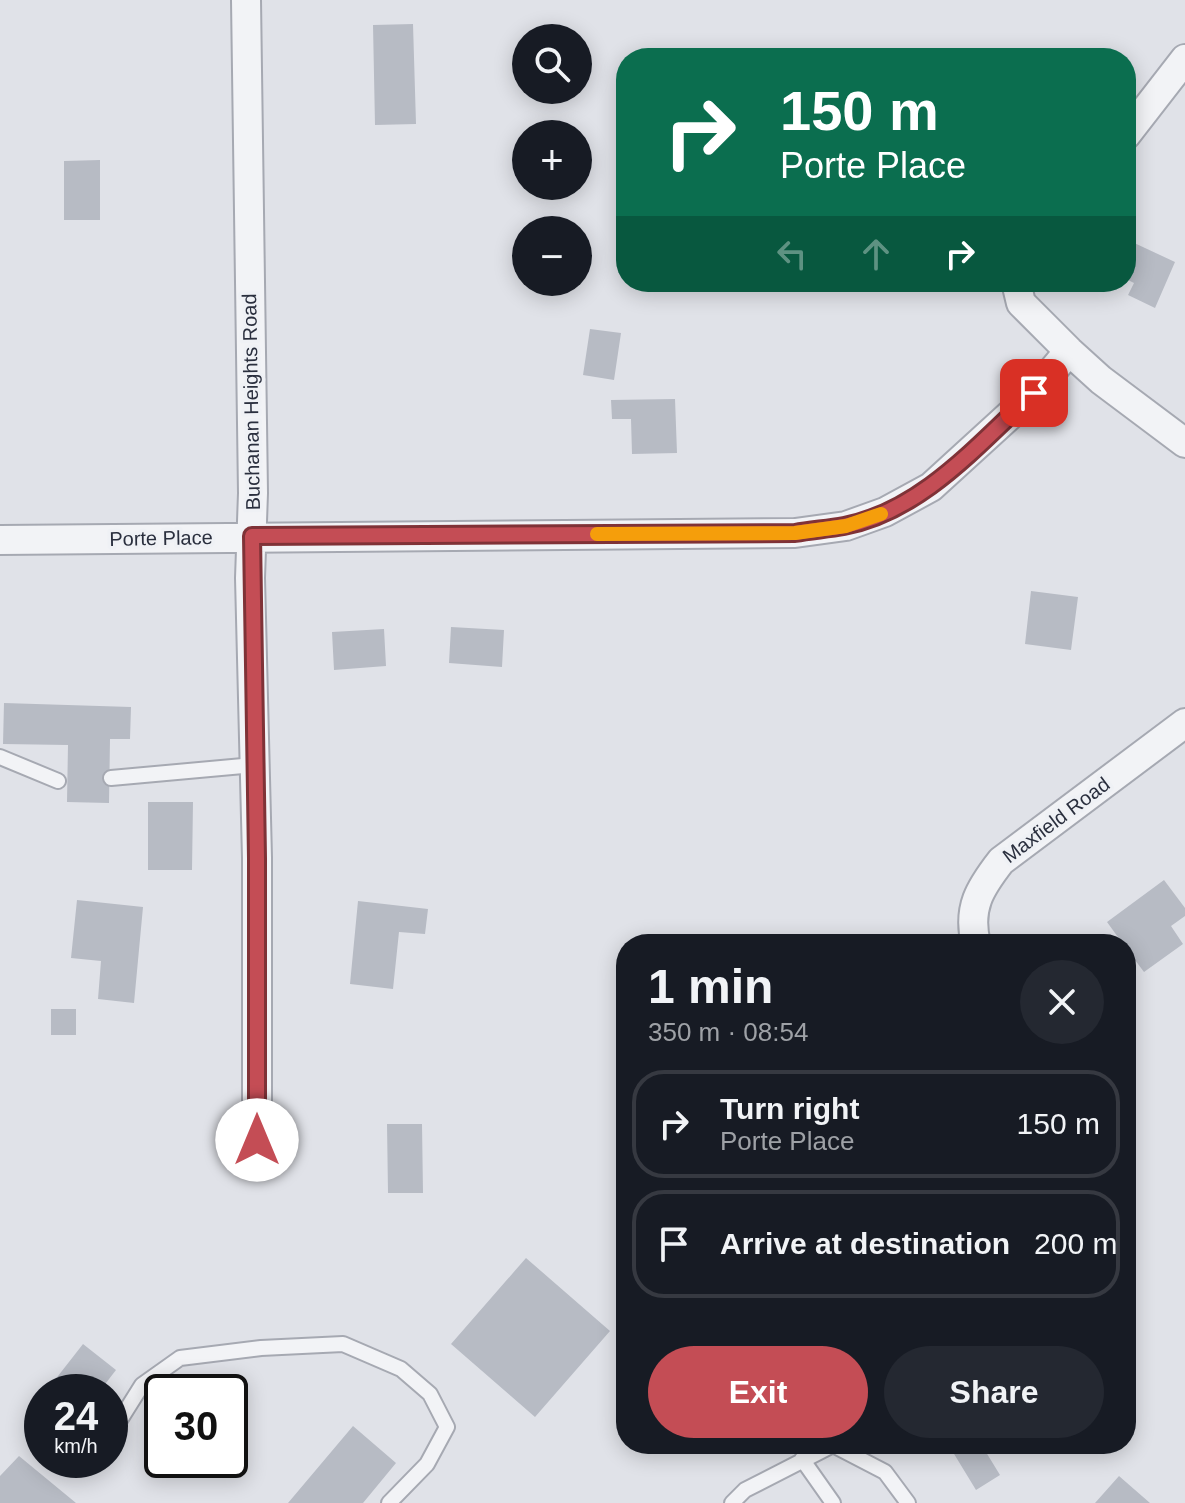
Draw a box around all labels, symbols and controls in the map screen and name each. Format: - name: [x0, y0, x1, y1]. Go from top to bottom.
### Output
- map controls: [512, 24, 592, 296]
- button: search: [512, 24, 592, 104]
- text: 150 m: [780, 79, 939, 142]
- icon: right: [648, 80, 752, 184]
- button: +: [512, 120, 592, 200]
- text: Porte Place: [780, 145, 966, 186]
- button: −: [512, 216, 592, 296]
- icon: left: [770, 232, 814, 276]
- icon: ahead: [854, 232, 898, 276]
- icon: right: [938, 232, 982, 276]
- street label: Buchanan Heights Road: [238, 293, 264, 511]
- pin: [1000, 359, 1068, 427]
- icon: arrive: [1012, 371, 1056, 415]
- street label: Porte Place: [109, 526, 213, 550]
- street label: Maxfield Road: [998, 773, 1114, 867]
- text: 1 min: [648, 960, 773, 1013]
- button: close: [1020, 960, 1104, 1044]
- text: 350 m · 08:54: [648, 1017, 808, 1047]
- text: Turn right: [720, 1092, 859, 1125]
- position arrow: [215, 1098, 299, 1182]
- icon: right: [652, 1102, 696, 1146]
- text: 150 m: [1017, 1107, 1100, 1140]
- text: Porte Place: [720, 1126, 854, 1156]
- icon: arrive: [652, 1222, 696, 1266]
- text: Arrive at destination: [720, 1227, 1010, 1260]
- text: 200 m: [1034, 1227, 1117, 1260]
- button: Exit: [648, 1346, 868, 1438]
- button: Share: [884, 1346, 1104, 1438]
- speed limit sign: 30: [144, 1374, 248, 1478]
- text: 24: [54, 1394, 98, 1438]
- text: km/h: [54, 1435, 98, 1457]

